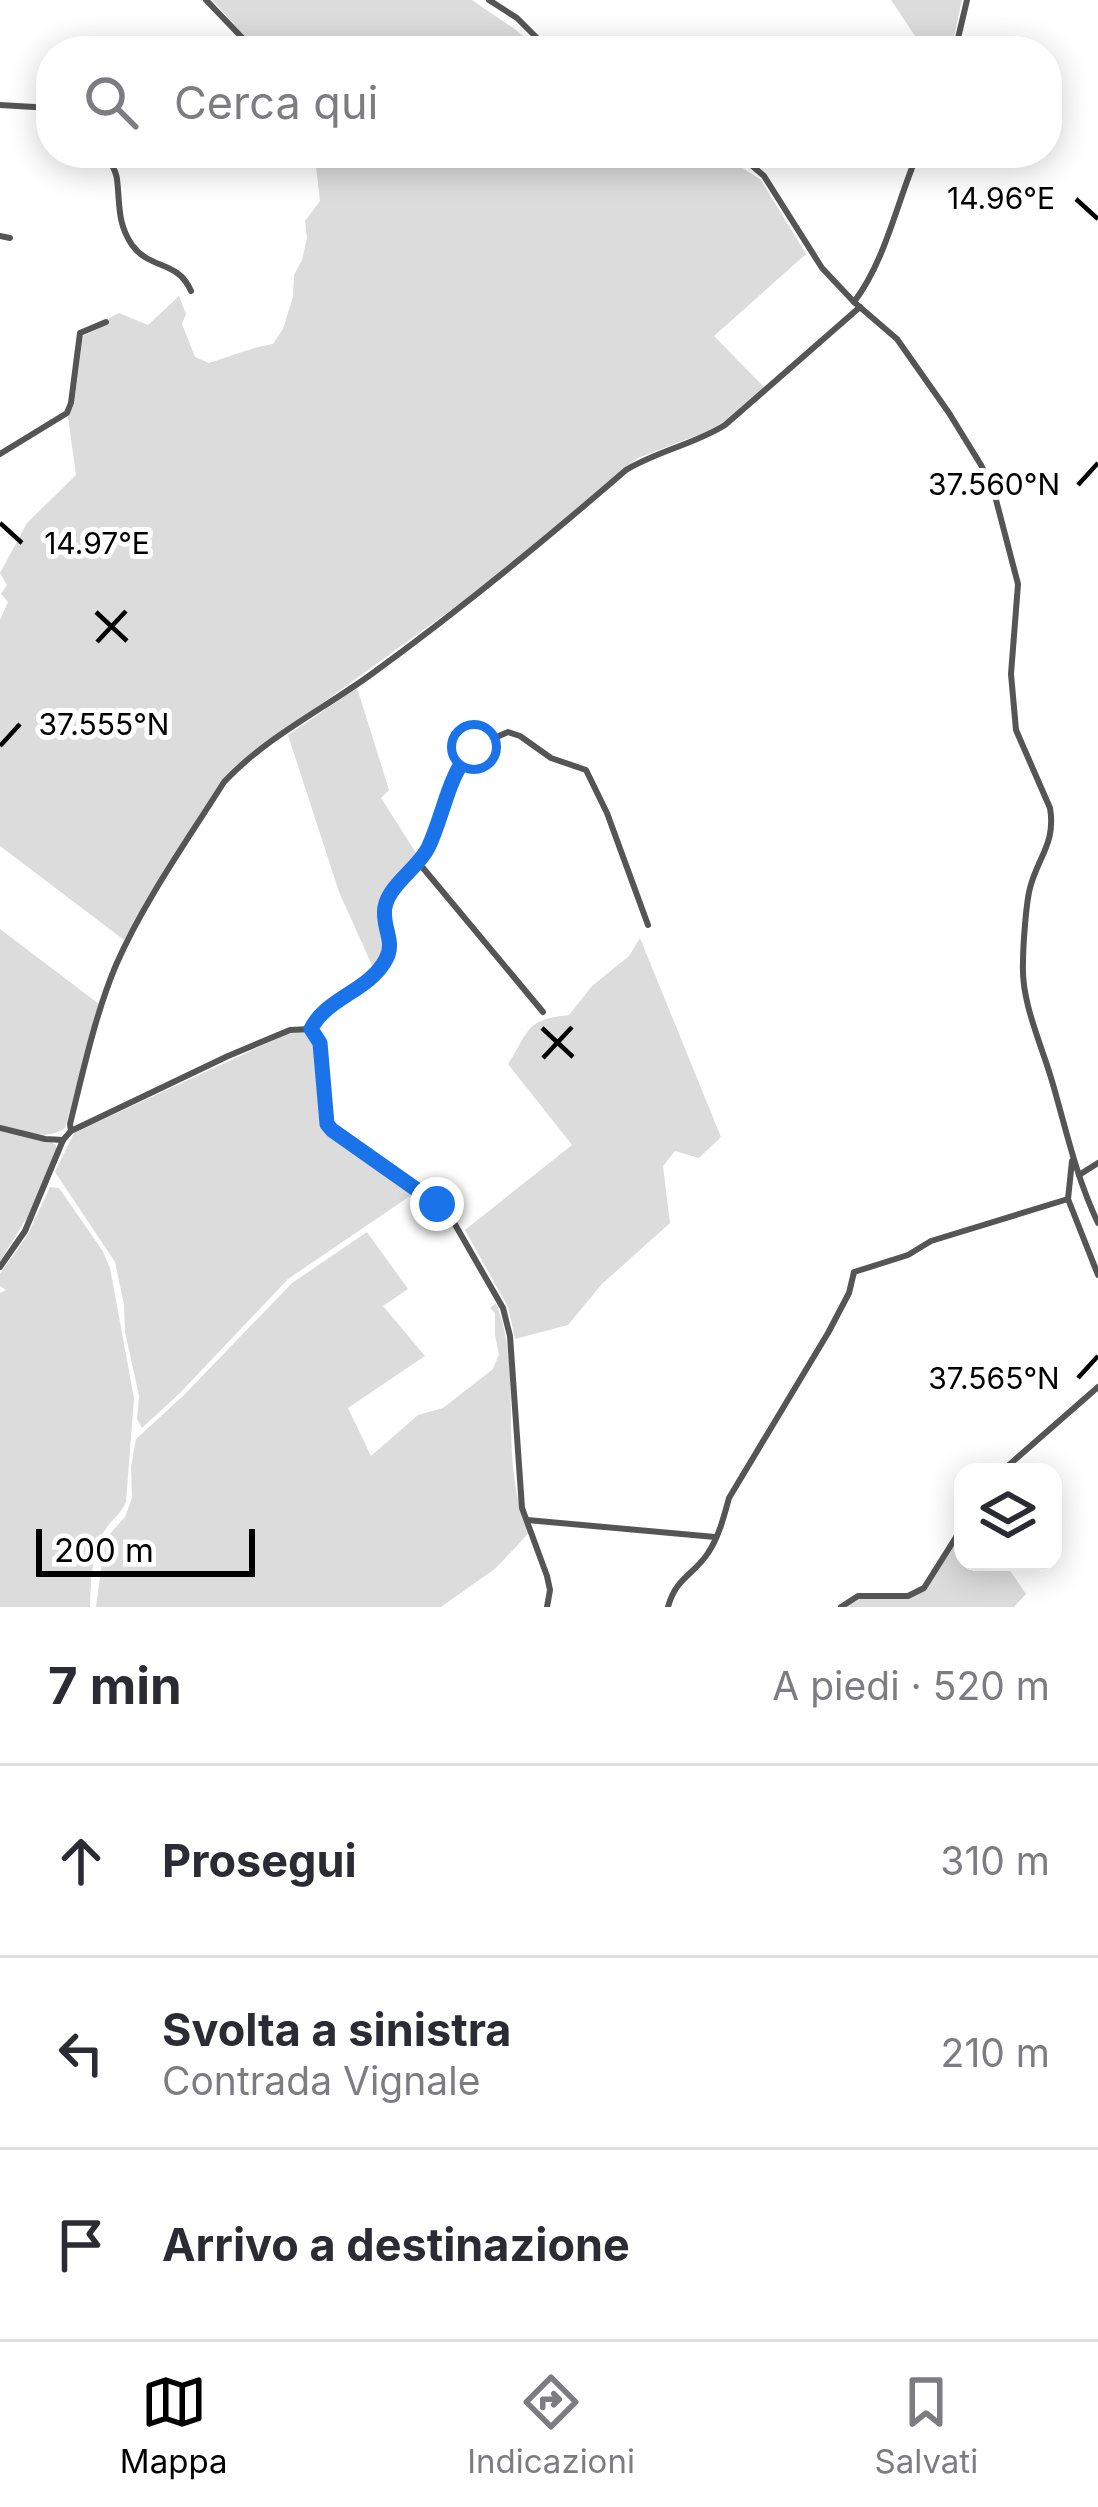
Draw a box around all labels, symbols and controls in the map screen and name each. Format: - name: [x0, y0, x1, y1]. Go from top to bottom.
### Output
- search box: [36, 36, 1062, 168]
- icon: search: [78, 69, 144, 135]
- text: Cerca qui: [174, 75, 378, 130]
- text: 14.96°E: [947, 180, 1055, 216]
- text: 37.560°N: [928, 466, 1060, 502]
- text: 14.97°E: [44, 525, 150, 561]
- text: 37.555°N: [39, 706, 169, 742]
- route start: [447, 720, 501, 774]
- route end: [410, 1177, 464, 1231]
- text: 37.565°N: [928, 1360, 1060, 1396]
- map controls: [954, 1463, 1062, 1571]
- button: layers: [954, 1463, 1062, 1571]
- scale bar: [36, 1523, 255, 1576]
- text: 200 m: [54, 1530, 154, 1570]
- text: 7 min: [48, 1655, 182, 1716]
- text: A piedi · 520 m: [772, 1662, 1050, 1709]
- icon: ahead: [48, 1828, 114, 1894]
- text: Prosegui: [162, 1833, 357, 1888]
- text: 310 m: [940, 1837, 1050, 1884]
- text: Svolta a sinistra: [162, 2002, 511, 2057]
- icon: left: [48, 2020, 114, 2086]
- text: 210 m: [941, 2029, 1050, 2076]
- text: Contrada Vignale: [162, 2057, 480, 2104]
- icon: arrive: [48, 2212, 114, 2278]
- text: Arrivo a destinazione: [162, 2217, 630, 2272]
- tab: Mappa: [120, 2369, 227, 2481]
- tab: Indicazioni: [467, 2369, 635, 2481]
- tab: Salvati: [875, 2369, 978, 2481]

